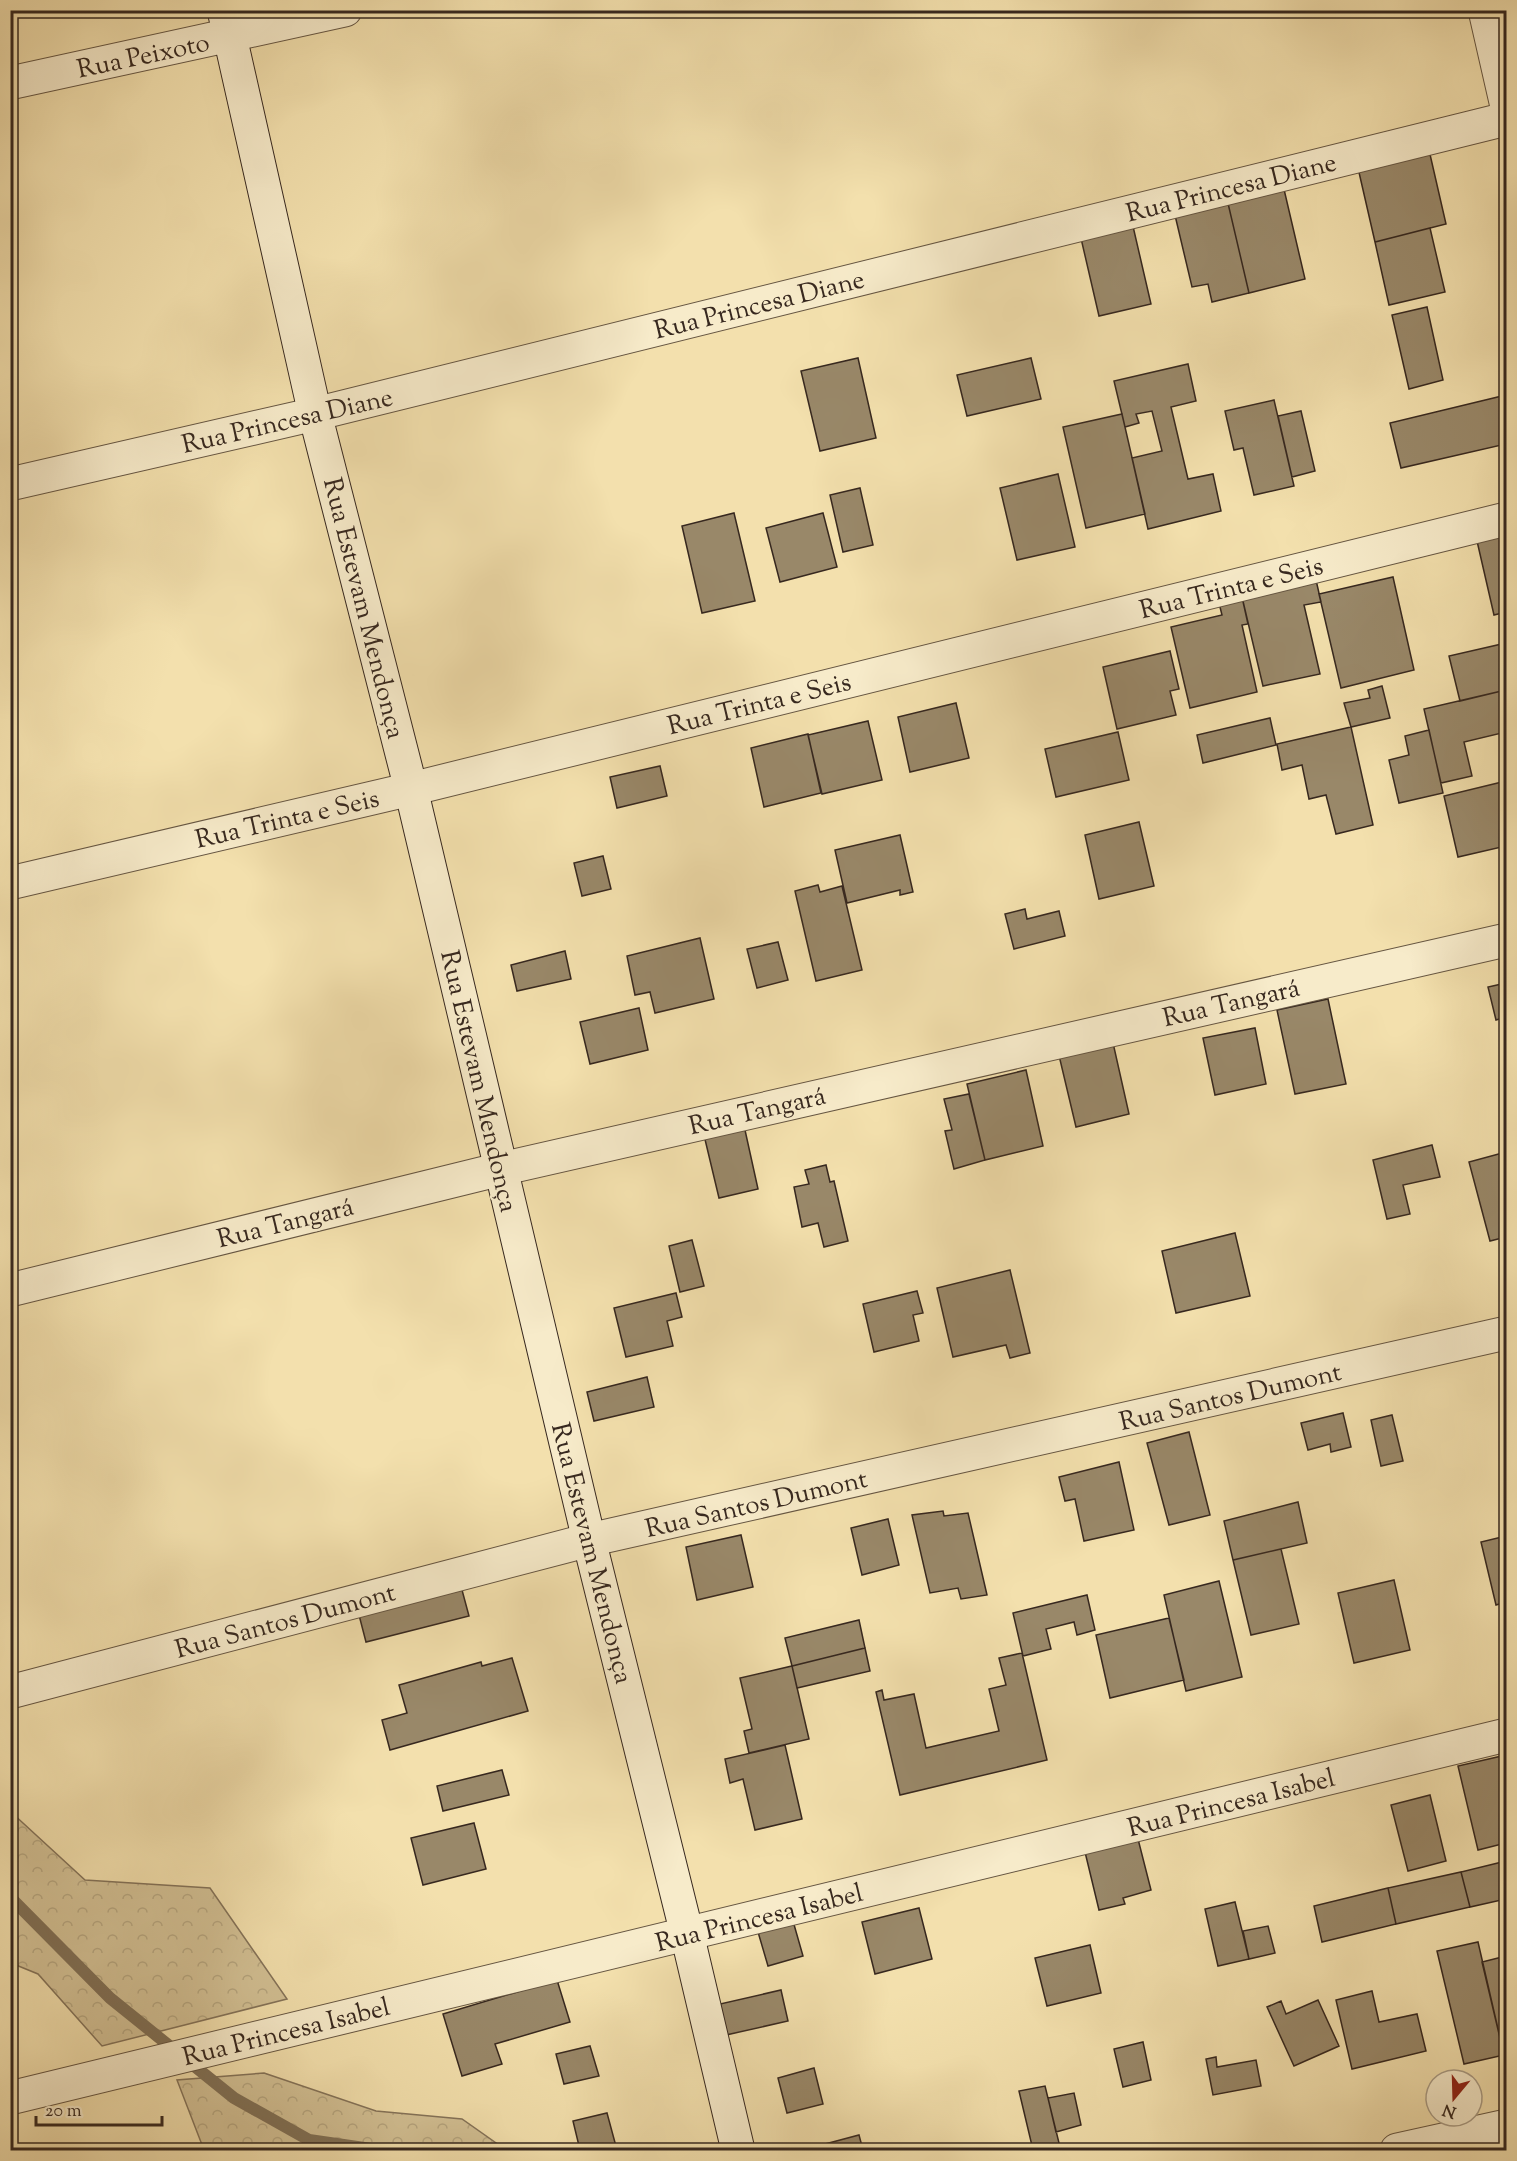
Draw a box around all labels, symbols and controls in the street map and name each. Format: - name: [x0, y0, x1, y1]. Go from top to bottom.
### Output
- street label: Rua Peixoto: [74, 25, 213, 90]
- street label: Rua Princesa Diane: [1122, 145, 1341, 233]
- street label: Rua Princesa Diane: [650, 262, 869, 350]
- street label: Rua Princesa Diane: [178, 380, 397, 465]
- street label: Rua Estevam Mendonça: [312, 474, 413, 743]
- street label: Rua Trinta e Seis: [1136, 549, 1327, 630]
- street label: Rua Trinta e Seis: [664, 665, 855, 746]
- street label: Rua Trinta e Seis: [192, 781, 383, 860]
- street label: Rua Estevam Mendonça: [429, 947, 526, 1216]
- street label: Rua Tangará: [1159, 971, 1304, 1038]
- street label: Rua Tangará: [685, 1079, 830, 1146]
- street label: Rua Tangará: [213, 1190, 358, 1259]
- street label: Rua Santos Dumont: [1116, 1355, 1345, 1442]
- street label: Rua Estevam Mendonça: [540, 1419, 641, 1688]
- street label: Rua Santos Dumont: [642, 1462, 871, 1549]
- street label: Rua Santos Dumont: [171, 1575, 400, 1670]
- street label: Rua Princesa Isabel: [1124, 1761, 1339, 1848]
- street label: Rua Princesa Isabel: [652, 1876, 867, 1963]
- street label: Rua Princesa Isabel: [179, 1990, 394, 2077]
- north arrow: [1424, 2068, 1484, 2128]
- scale bar: [36, 2089, 162, 2127]
- text: N: [1440, 2097, 1460, 2123]
- text: 20 m: [45, 2099, 82, 2125]

